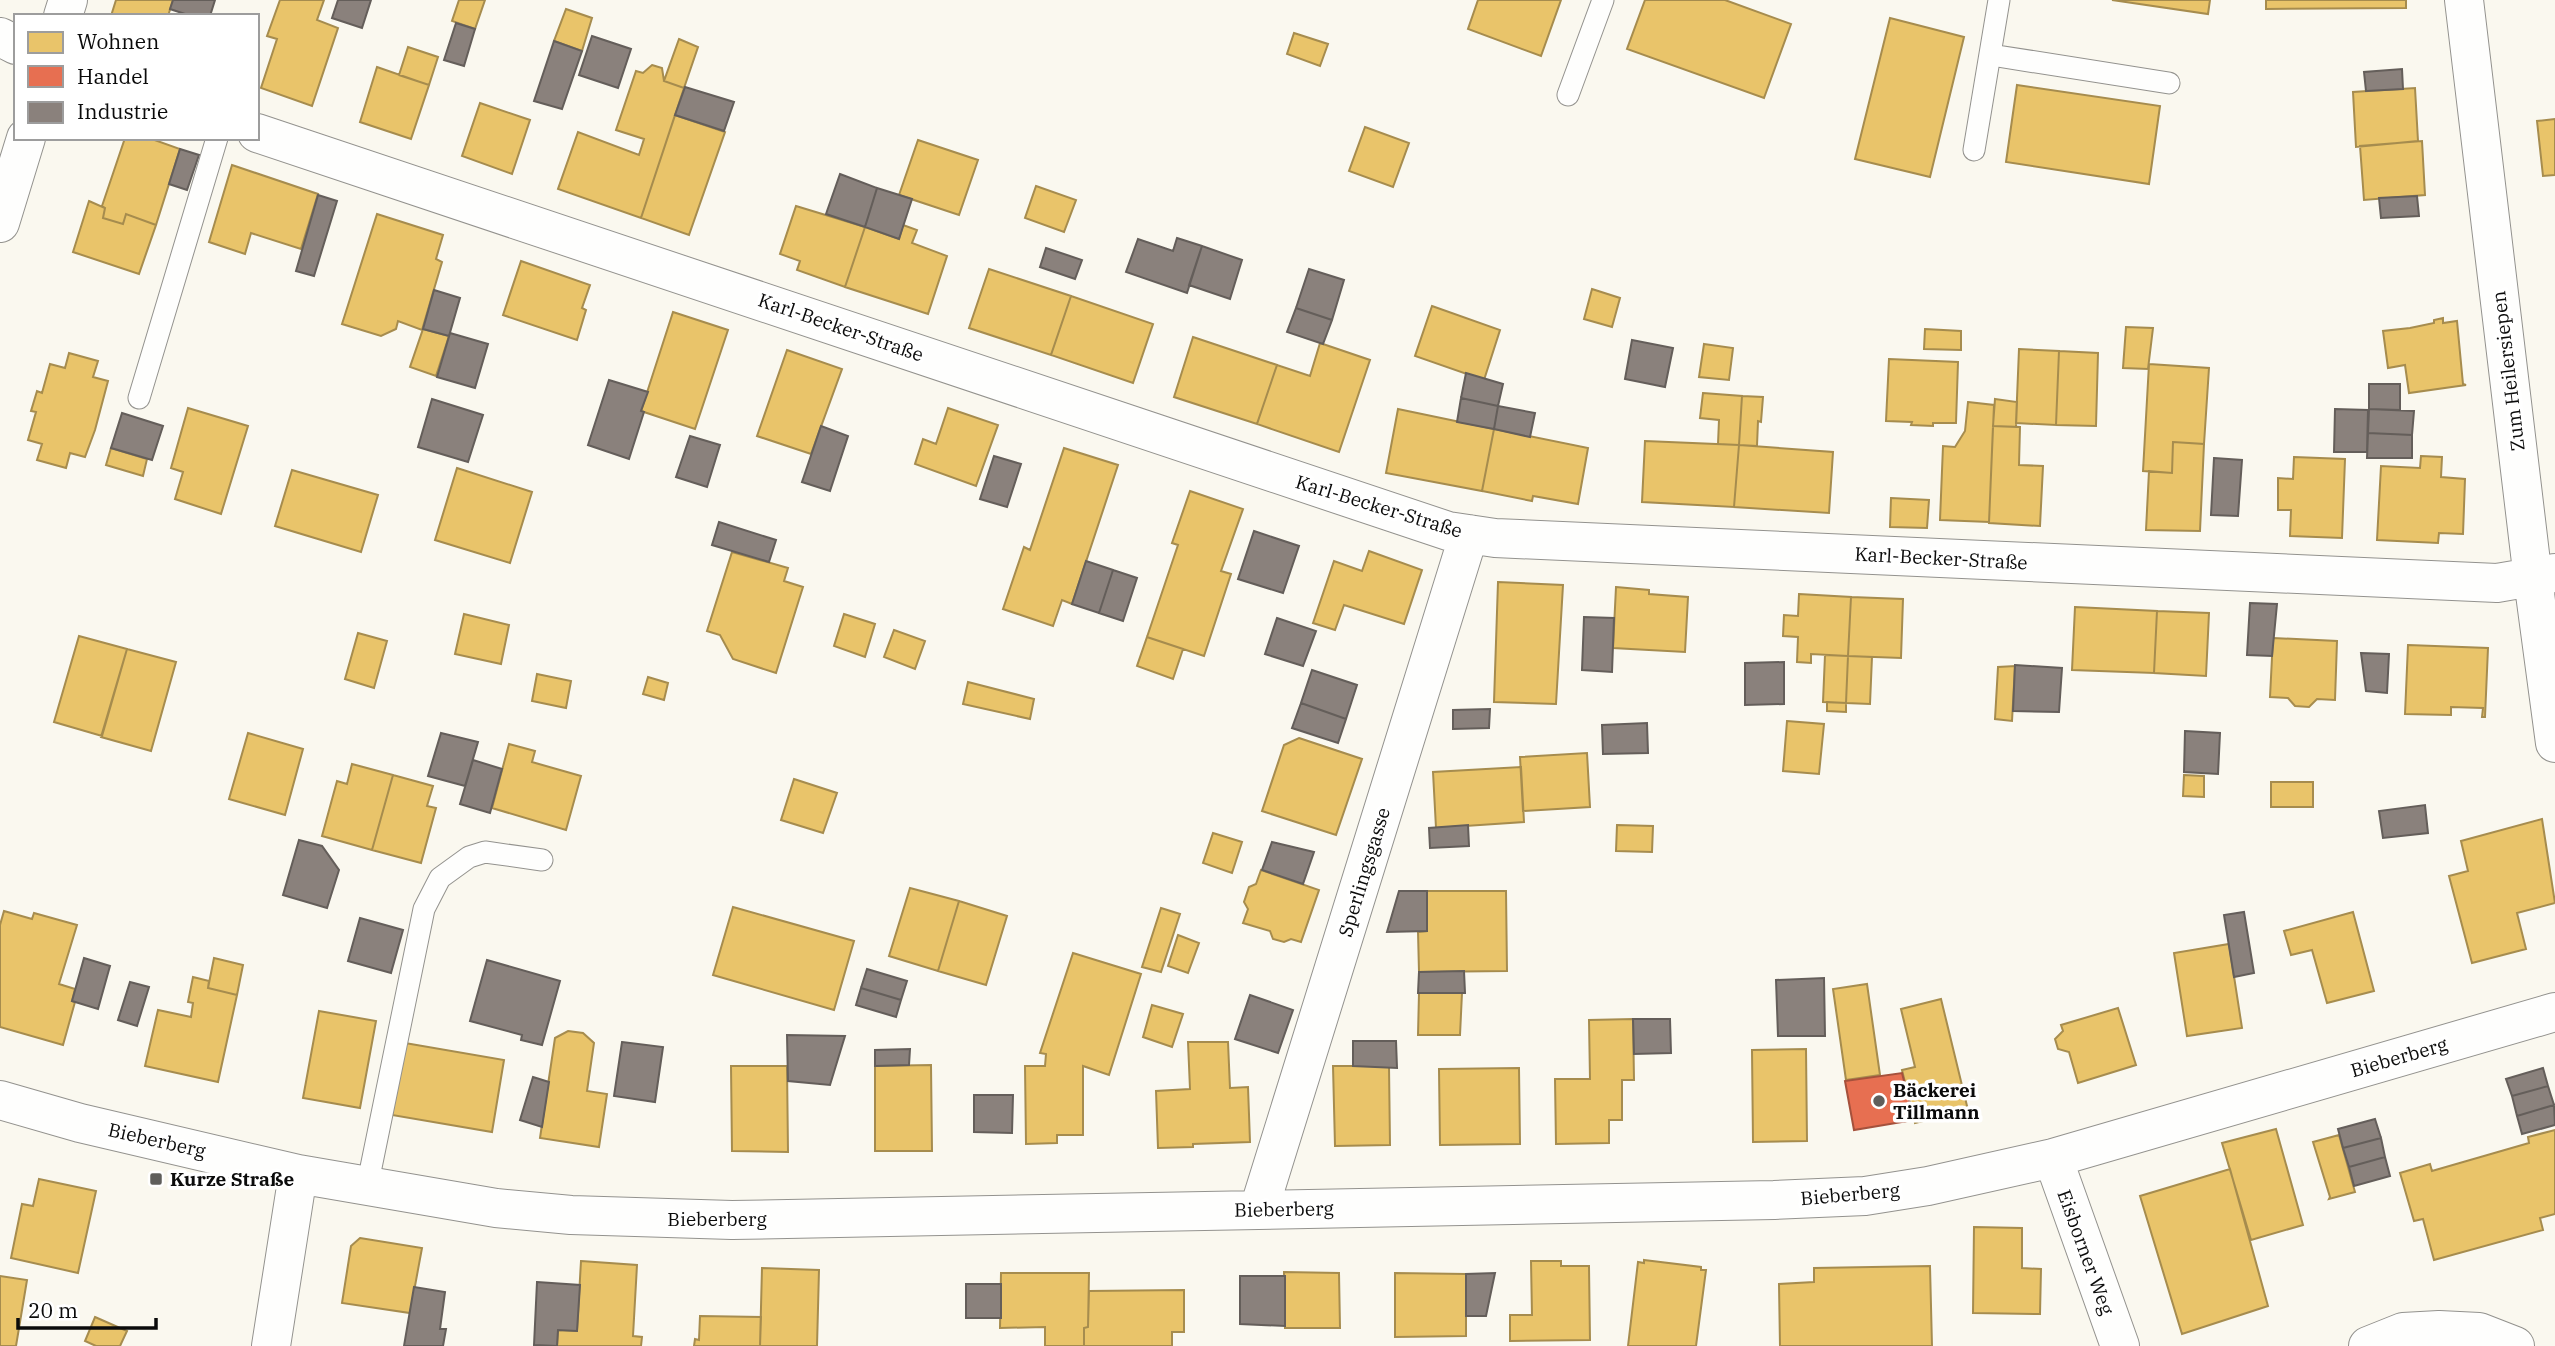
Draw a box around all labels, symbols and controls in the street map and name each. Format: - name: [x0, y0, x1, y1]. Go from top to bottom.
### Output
- legend: [14, 14, 259, 140]
- text: Wohnen: [77, 27, 159, 55]
- text: Handel: [77, 62, 149, 90]
- text: Industrie: [77, 97, 168, 125]
- street label: Karl-Becker-Straße: [755, 287, 927, 367]
- street label: Zum Heilersiepen: [2486, 289, 2530, 453]
- street label: Karl-Becker-Straße: [1293, 469, 1465, 543]
- street label: Karl-Becker-Straße: [1854, 541, 2028, 575]
- street label: Sperlingsgasse: [1333, 804, 1395, 940]
- street label: Bieberberg: [2348, 1032, 2451, 1082]
- place label: Bäckerei Tillmann: [1893, 1078, 1980, 1124]
- marker: Bäckerei Tillmann: [1871, 1093, 1887, 1109]
- street label: Bieberberg: [106, 1117, 209, 1163]
- place label: Kurze Straße: [170, 1167, 294, 1191]
- marker: Kurze Straße: [148, 1171, 164, 1187]
- street label: Bieberberg: [1799, 1178, 1901, 1210]
- street label: Eisborner Weg: [2052, 1186, 2120, 1318]
- street label: Bieberberg: [1234, 1196, 1335, 1222]
- street label: Bieberberg: [667, 1207, 767, 1231]
- scale bar: [18, 1286, 156, 1330]
- text: 20 m: [28, 1296, 78, 1324]

